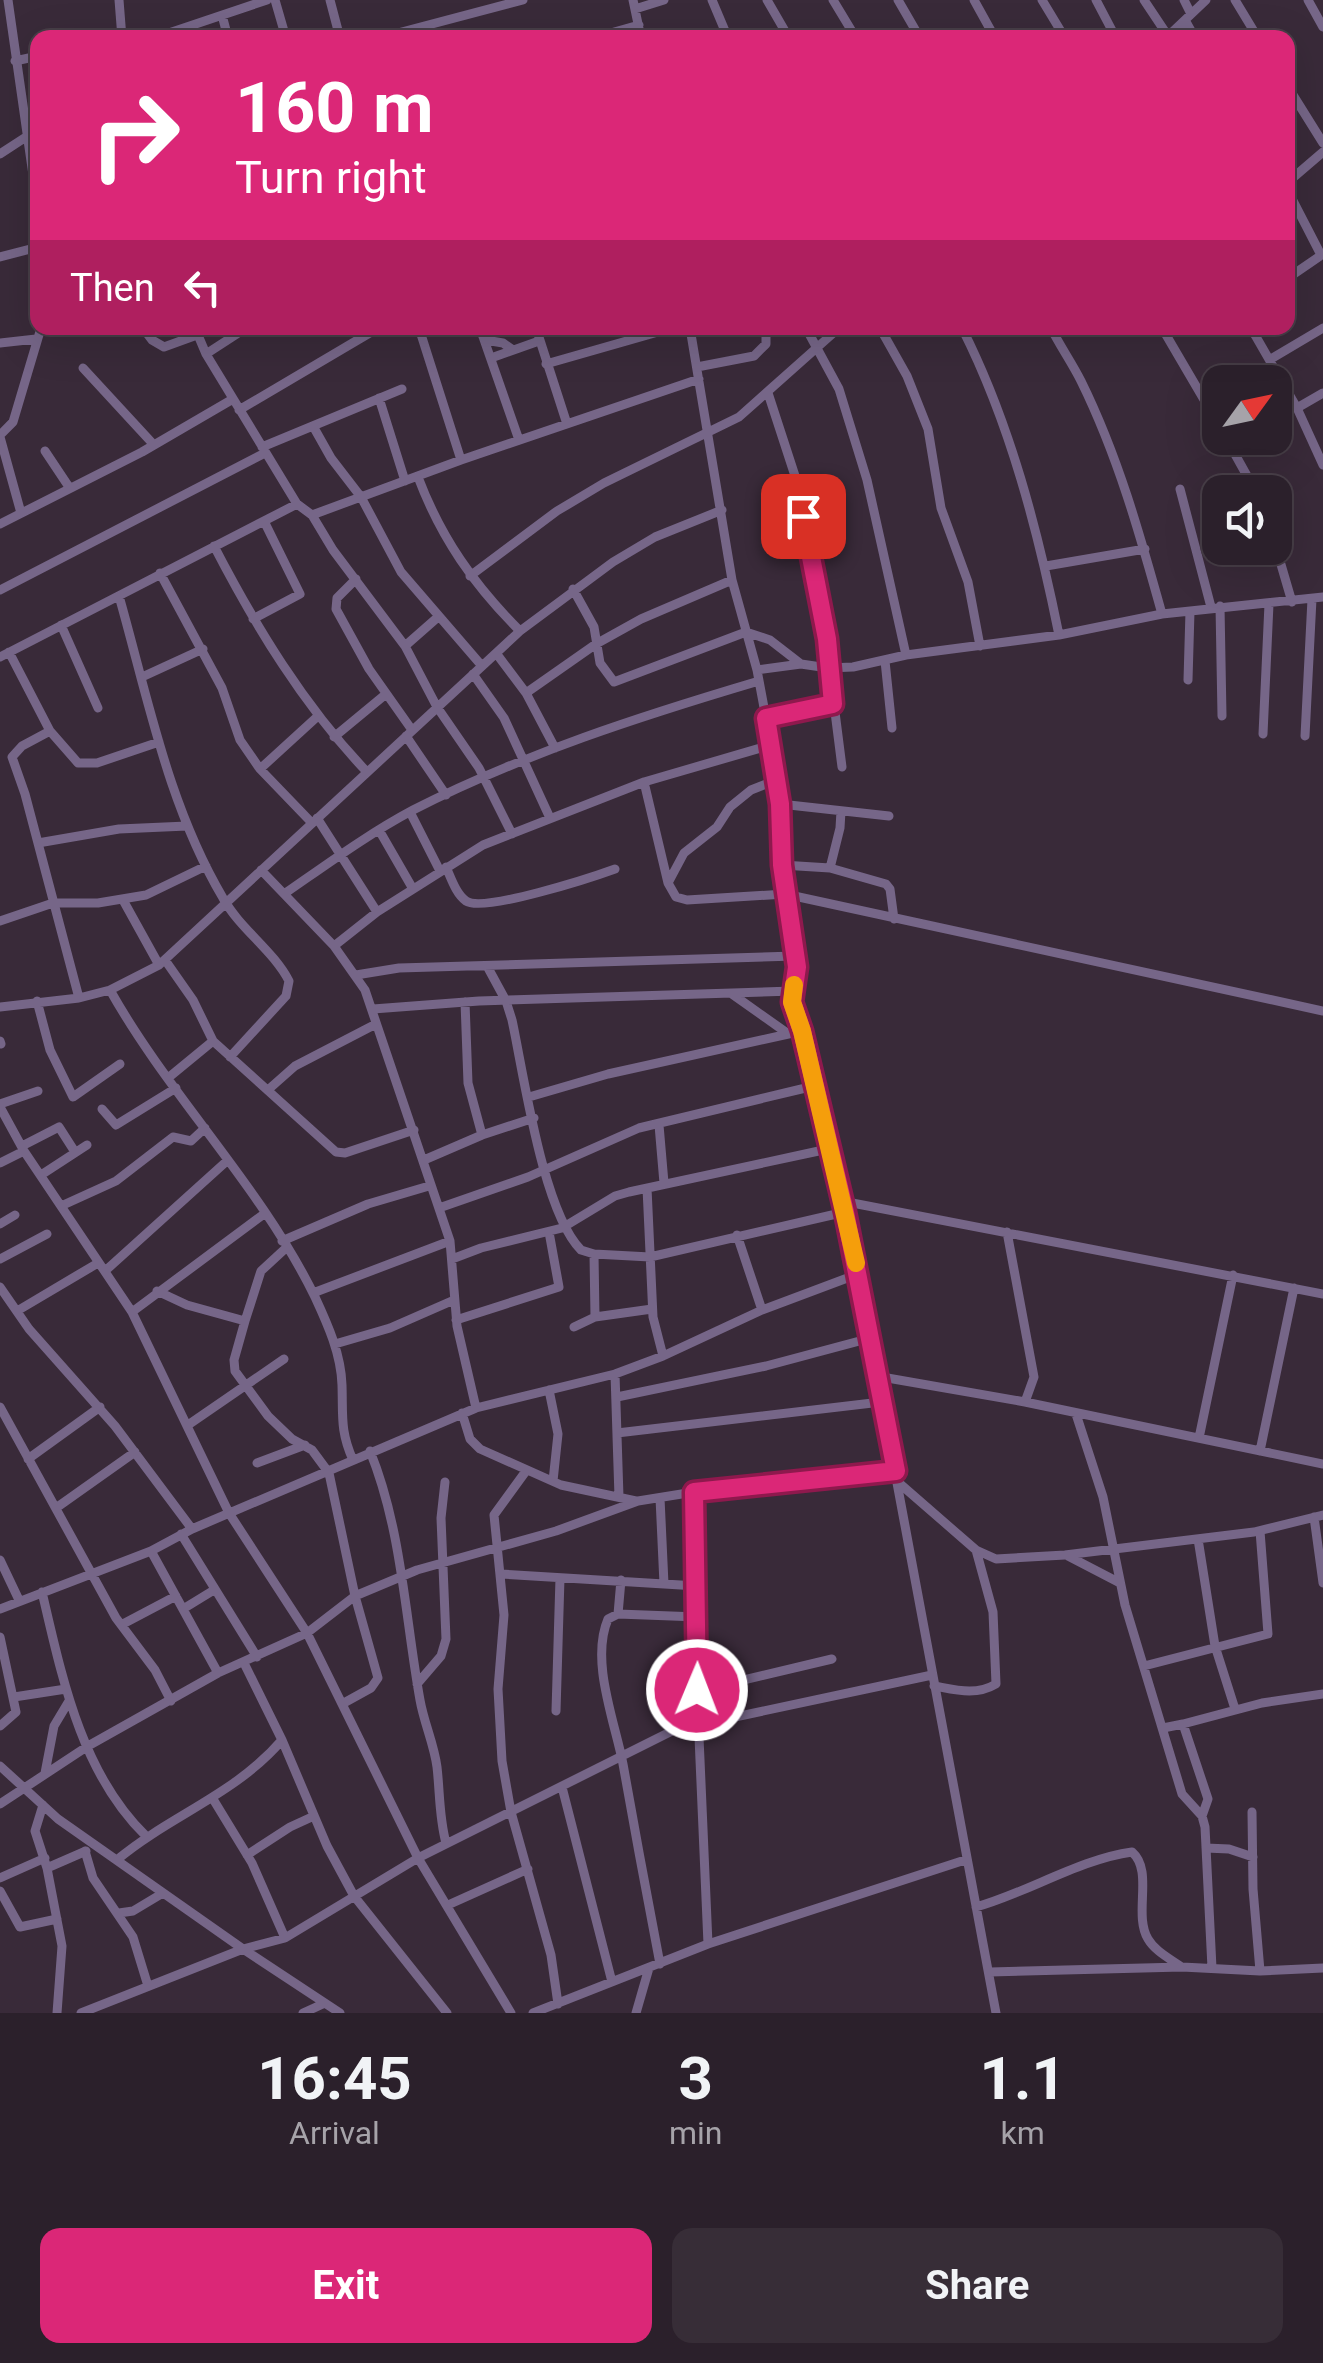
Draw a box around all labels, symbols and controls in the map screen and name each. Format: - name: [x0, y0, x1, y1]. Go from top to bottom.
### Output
- text: 160 m: [235, 67, 434, 149]
- icon: right: [70, 70, 200, 200]
- text: Turn right: [235, 151, 427, 204]
- icon: left: [175, 260, 230, 315]
- text: Then: [70, 266, 155, 310]
- north arrow: [1202, 365, 1292, 455]
- map controls: [1202, 365, 1292, 565]
- pin: [761, 474, 846, 559]
- button: sound: [1202, 475, 1292, 565]
- icon: arrive: [776, 489, 831, 544]
- position arrow: [645, 1638, 749, 1742]
- text: 16:45: [257, 2043, 412, 2114]
- text: 3: [678, 2043, 713, 2114]
- text: 1.1: [980, 2043, 1066, 2114]
- text: Arrival: [289, 2114, 380, 2152]
- text: min: [669, 2114, 722, 2152]
- text: km: [1001, 2114, 1045, 2152]
- button: Exit: [40, 2228, 652, 2343]
- button: Share: [672, 2228, 1283, 2343]

